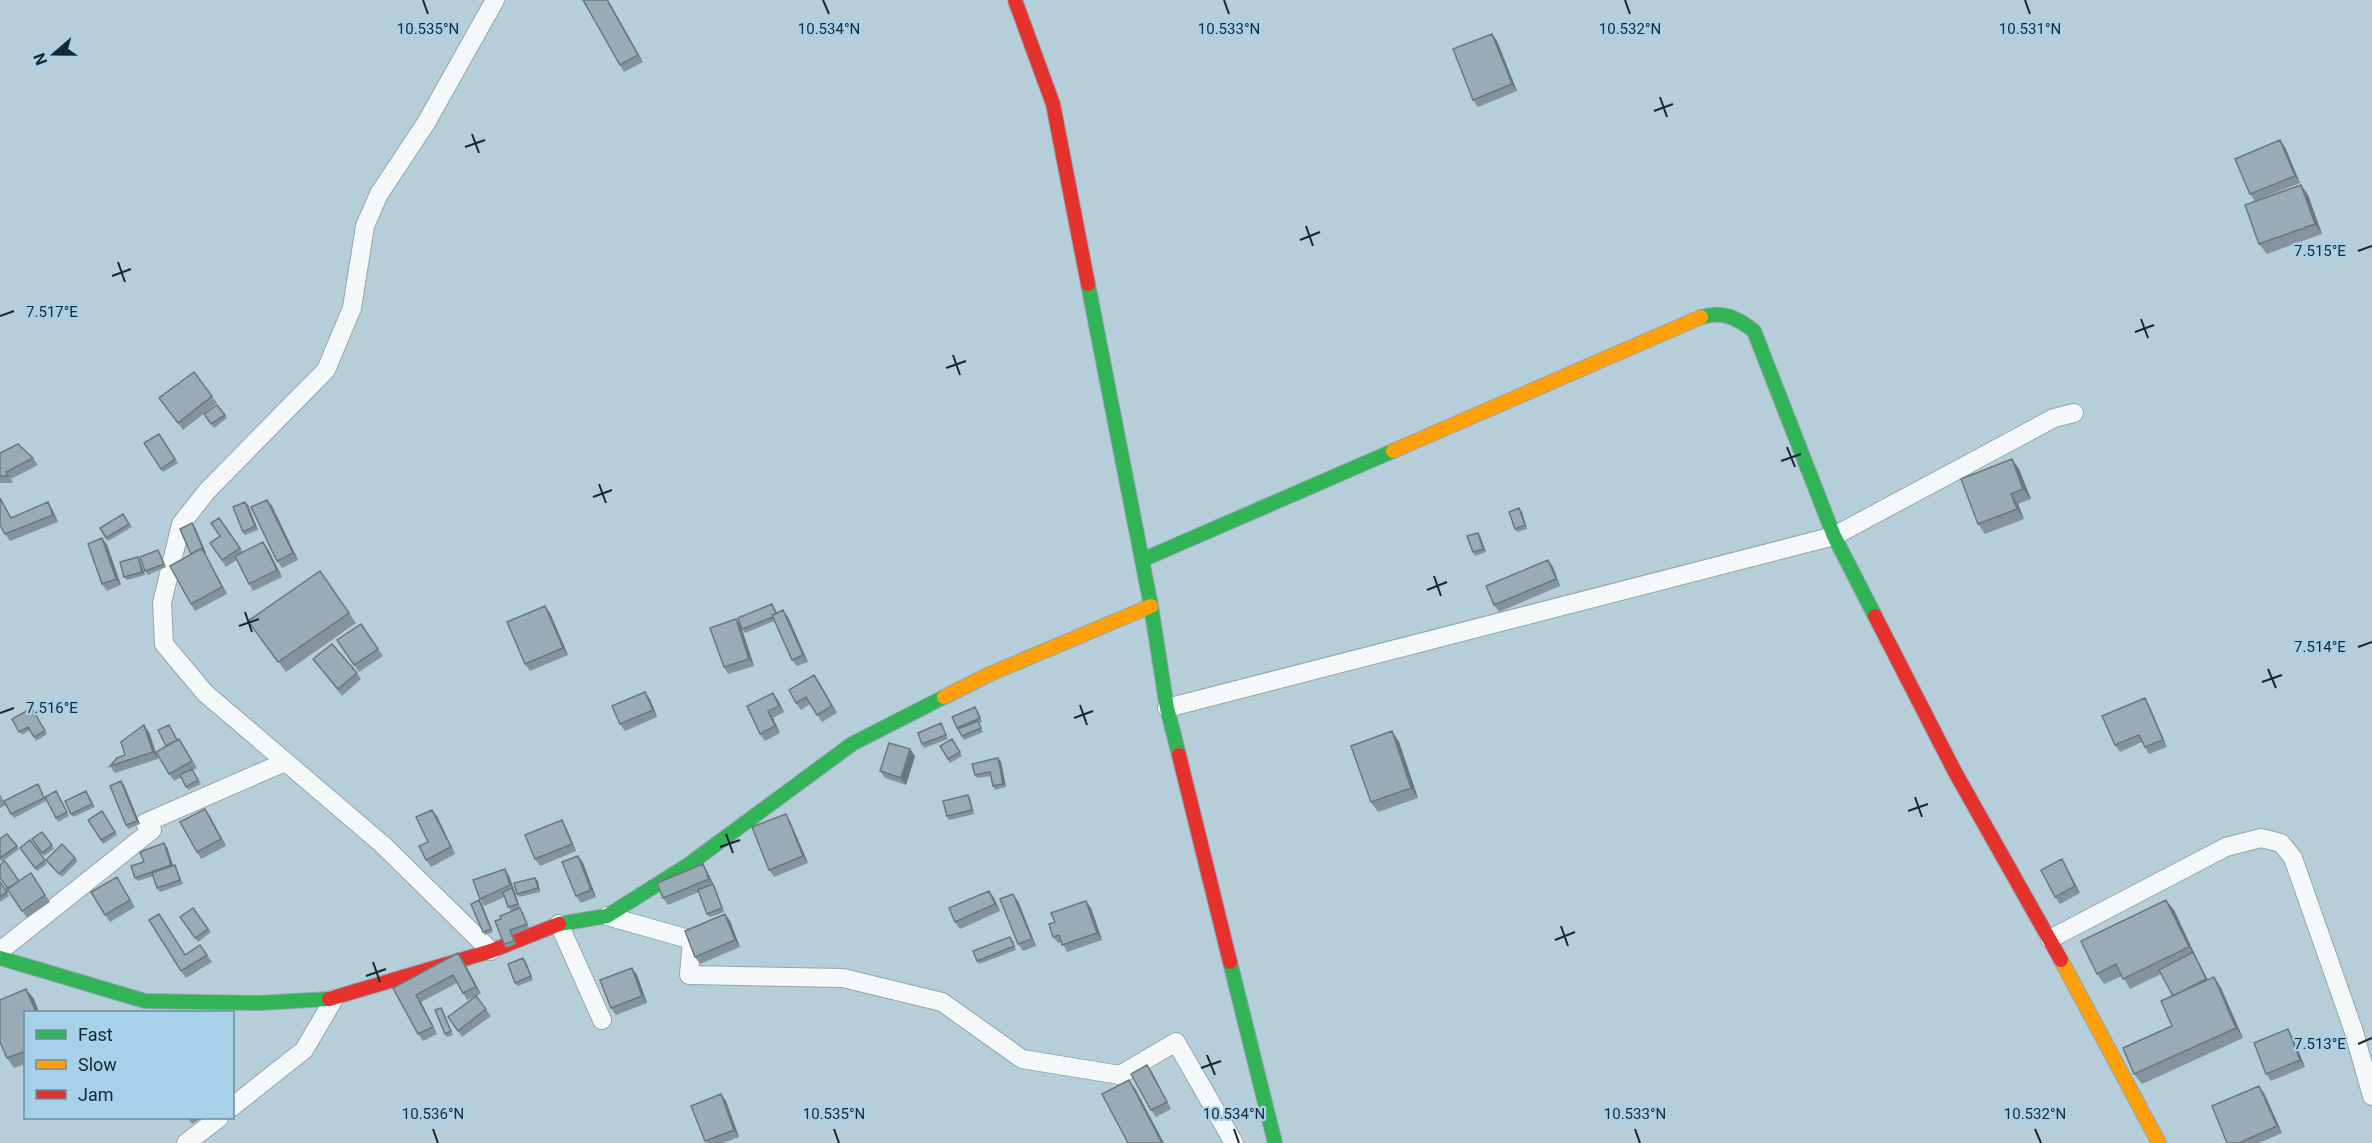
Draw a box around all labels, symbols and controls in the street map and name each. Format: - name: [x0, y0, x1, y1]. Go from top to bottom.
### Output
- text: 10.535°N: [397, 20, 459, 38]
- text: 10.534°N: [798, 20, 860, 38]
- text: 10.533°N: [1198, 20, 1260, 38]
- text: 10.532°N: [1599, 20, 1661, 38]
- text: 10.531°N: [1999, 20, 2061, 38]
- north arrow: [24, 24, 84, 84]
- text: N: [30, 50, 51, 68]
- text: 7.515°E: [2294, 242, 2346, 260]
- text: 7.517°E: [26, 303, 78, 321]
- text: 7.514°E: [2294, 638, 2346, 656]
- text: 7.516°E: [26, 699, 78, 717]
- legend: [24, 1011, 234, 1119]
- text: Fast: [78, 1024, 113, 1045]
- text: 7.513°E: [2294, 1035, 2346, 1053]
- text: Slow: [78, 1054, 117, 1075]
- text: Jam: [78, 1084, 114, 1105]
- text: 10.536°N: [402, 1105, 464, 1123]
- text: 10.535°N: [803, 1105, 865, 1123]
- text: 10.534°N: [1203, 1105, 1265, 1123]
- text: 10.533°N: [1604, 1105, 1666, 1123]
- text: 10.532°N: [2004, 1105, 2066, 1123]

